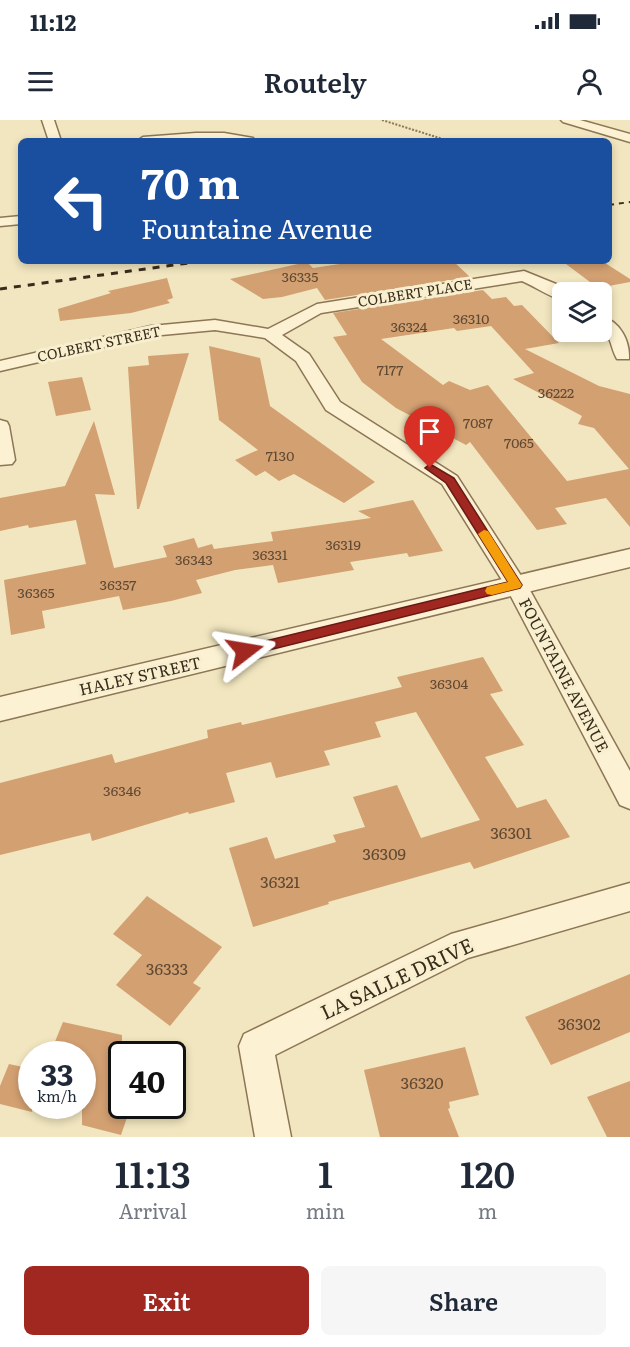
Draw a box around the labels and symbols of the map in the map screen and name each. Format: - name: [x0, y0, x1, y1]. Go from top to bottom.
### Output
- house number: 36335: [282, 266, 318, 286]
- street label: COLBERT PLACE: [356, 273, 474, 311]
- house number: 36310: [453, 308, 489, 328]
- house number: 36324: [390, 316, 428, 336]
- street label: COLBERT STREET: [35, 320, 162, 366]
- house number: 7177: [377, 359, 403, 379]
- house number: 36222: [538, 382, 574, 402]
- pin: [404, 406, 455, 468]
- house number: 7087: [463, 412, 493, 432]
- house number: 7065: [504, 432, 534, 452]
- house number: 7130: [266, 445, 294, 465]
- house number: 36319: [325, 534, 361, 554]
- house number: 36331: [252, 544, 288, 564]
- house number: 36343: [175, 549, 213, 569]
- house number: 36357: [100, 574, 136, 594]
- house number: 36365: [17, 582, 55, 602]
- street label: FOUNTAINE AVENUE: [514, 593, 616, 756]
- position arrow: [213, 619, 277, 683]
- street label: HALEY STREET: [77, 649, 203, 701]
- house number: 36304: [430, 673, 469, 693]
- house number: 36346: [103, 780, 141, 800]
- house number: 36301: [490, 820, 532, 844]
- house number: 36309: [362, 841, 406, 865]
- house number: 36321: [260, 869, 301, 893]
- street label: LA SALLE DRIVE: [315, 929, 477, 1026]
- house number: 36333: [146, 956, 188, 980]
- house number: 36302: [557, 1011, 601, 1035]
- speed limit sign: 40: [108, 1041, 186, 1119]
- house number: 36320: [401, 1070, 443, 1094]

